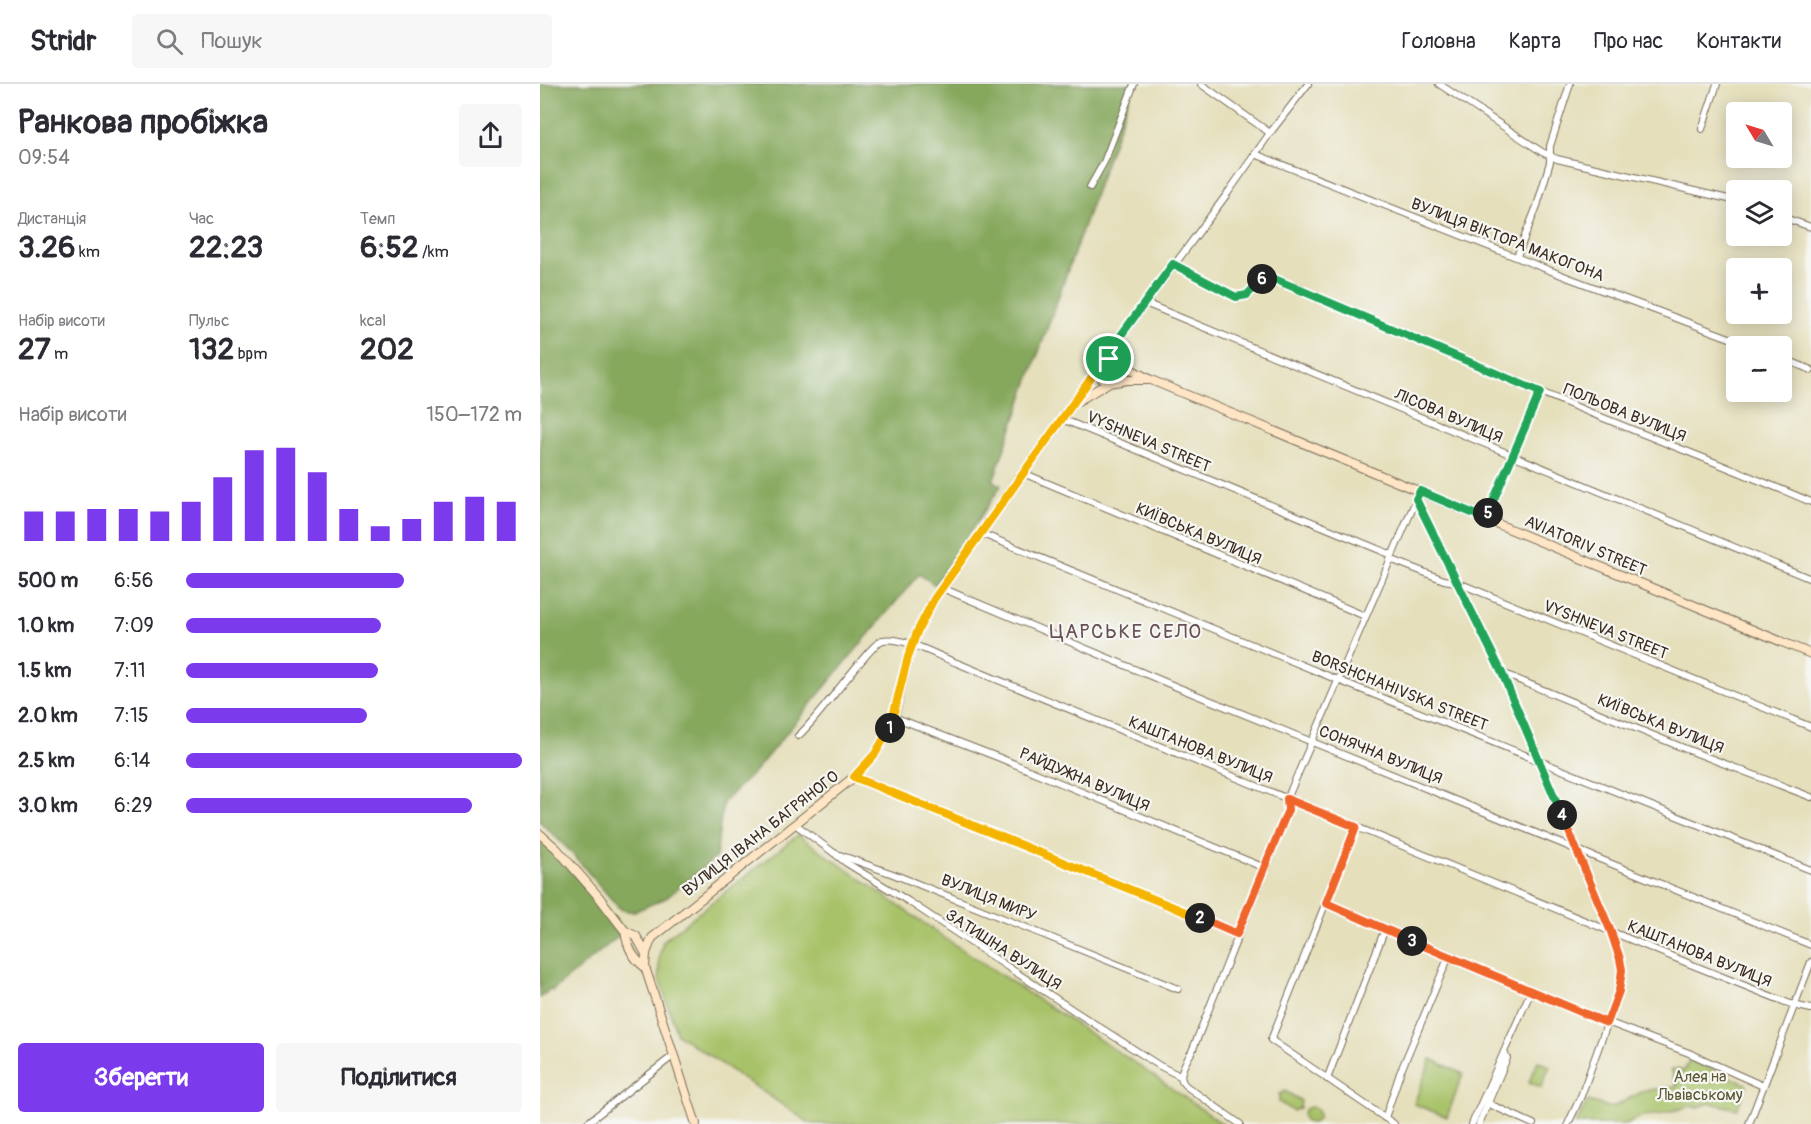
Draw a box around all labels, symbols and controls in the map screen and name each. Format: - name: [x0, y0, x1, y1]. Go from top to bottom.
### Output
- search box: [132, 14, 552, 68]
- text: Stridr: [30, 24, 96, 59]
- icon: search: [153, 25, 186, 58]
- text: Пошук: [201, 27, 263, 55]
- text: Головна: [1402, 28, 1476, 55]
- text: Карта: [1509, 28, 1561, 55]
- text: Про нас: [1594, 28, 1663, 55]
- text: Контакти: [1696, 28, 1781, 55]
- text: Ранкова пробіжка: [18, 102, 268, 143]
- north arrow: [1726, 102, 1792, 168]
- map controls: [1726, 102, 1792, 402]
- button: share: [459, 104, 522, 167]
- text: 09:54: [18, 145, 70, 170]
- button: layers: [1726, 180, 1792, 246]
- street label: ВУЛИЦЯ ВІКТОРА МАКОГОНА: [1408, 194, 1607, 286]
- text: Дистанція: [18, 209, 86, 229]
- text: Час: [189, 209, 214, 229]
- text: Темп: [360, 209, 395, 229]
- text: 3.26: [18, 229, 76, 266]
- text: 22:23: [189, 229, 263, 266]
- text: 6:52: [360, 229, 419, 266]
- text: km: [76, 242, 100, 262]
- text: /km: [419, 242, 449, 262]
- button: +: [1726, 258, 1792, 324]
- pin: 6: [1247, 264, 1277, 294]
- text: 6: [1257, 269, 1267, 289]
- text: Набір висоти: [18, 311, 105, 331]
- text: Пульс: [189, 311, 229, 331]
- text: kcal: [360, 311, 386, 331]
- text: 27: [18, 331, 51, 368]
- text: 132: [189, 331, 234, 368]
- text: 202: [360, 331, 414, 368]
- pin: [1083, 333, 1134, 384]
- button: −: [1726, 336, 1792, 402]
- icon: arrive: [1092, 342, 1125, 375]
- text: m: [51, 344, 68, 364]
- text: bpm: [234, 344, 267, 364]
- street label: ПОЛЬОВА ВУЛИЦЯ: [1560, 379, 1689, 447]
- street label: ЛІСОВА ВУЛИЦЯ: [1391, 384, 1506, 448]
- text: Набір висоти: [18, 402, 127, 427]
- text: 150–172 m: [426, 402, 522, 427]
- street label: VYSHNEVA STREET: [1084, 407, 1214, 477]
- street label: КИЇВСЬКА ВУЛИЦЯ: [1133, 498, 1264, 569]
- pin: 5: [1473, 498, 1503, 528]
- text: 5: [1484, 503, 1492, 523]
- street label: AVIATORIV STREET: [1522, 511, 1650, 581]
- text: 500 m: [18, 568, 78, 593]
- text: 6:56: [114, 568, 153, 593]
- street label: VYSHNEVA STREET: [1540, 596, 1671, 664]
- text: 1.0 km: [18, 613, 74, 638]
- text: 7:09: [114, 613, 154, 638]
- district label: ЦАРСЬКЕ СЕЛО: [1049, 619, 1203, 644]
- street label: BORSHCHAHIVSKA STREET: [1309, 646, 1491, 736]
- text: 1.5 km: [18, 658, 71, 683]
- text: 7:11: [114, 658, 146, 683]
- street label: КИЇВСЬКА ВУЛИЦЯ: [1595, 689, 1727, 758]
- text: 2.0 km: [18, 703, 78, 728]
- text: 7:15: [114, 703, 149, 728]
- street label: КАШТАНОВА ВУЛИЦЯ: [1126, 712, 1276, 788]
- pin: 1: [875, 713, 905, 743]
- text: 1: [887, 718, 893, 738]
- street label: СОНЯЧНА ВУЛИЦЯ: [1316, 721, 1445, 789]
- street label: РАЙДУЖНА ВУЛИЦЯ: [1017, 744, 1153, 816]
- text: 2.5 km: [18, 748, 75, 773]
- text: 6:14: [114, 748, 150, 773]
- street label: ВУЛИЦЯ ІВАНА БАГРЯНОГО: [678, 767, 843, 901]
- text: 3.0 km: [18, 793, 78, 818]
- text: 6:29: [114, 793, 152, 818]
- pin: 4: [1547, 800, 1577, 830]
- text: 4: [1557, 805, 1567, 825]
- street label: ВУЛИЦЯ МИРУ: [938, 870, 1039, 926]
- pin: 2: [1185, 903, 1215, 933]
- street label: ЗАТИШНА ВУЛИЦЯ: [942, 905, 1065, 995]
- text: 2: [1196, 908, 1204, 928]
- street label: КАШТАНОВА ВУЛИЦЯ: [1625, 916, 1775, 992]
- pin: 3: [1397, 926, 1427, 956]
- text: 3: [1408, 931, 1416, 951]
- button: Зберегти: [18, 1043, 264, 1112]
- button: Поділитися: [276, 1043, 522, 1112]
- park label: Алея на Львівському: [1656, 1067, 1743, 1105]

